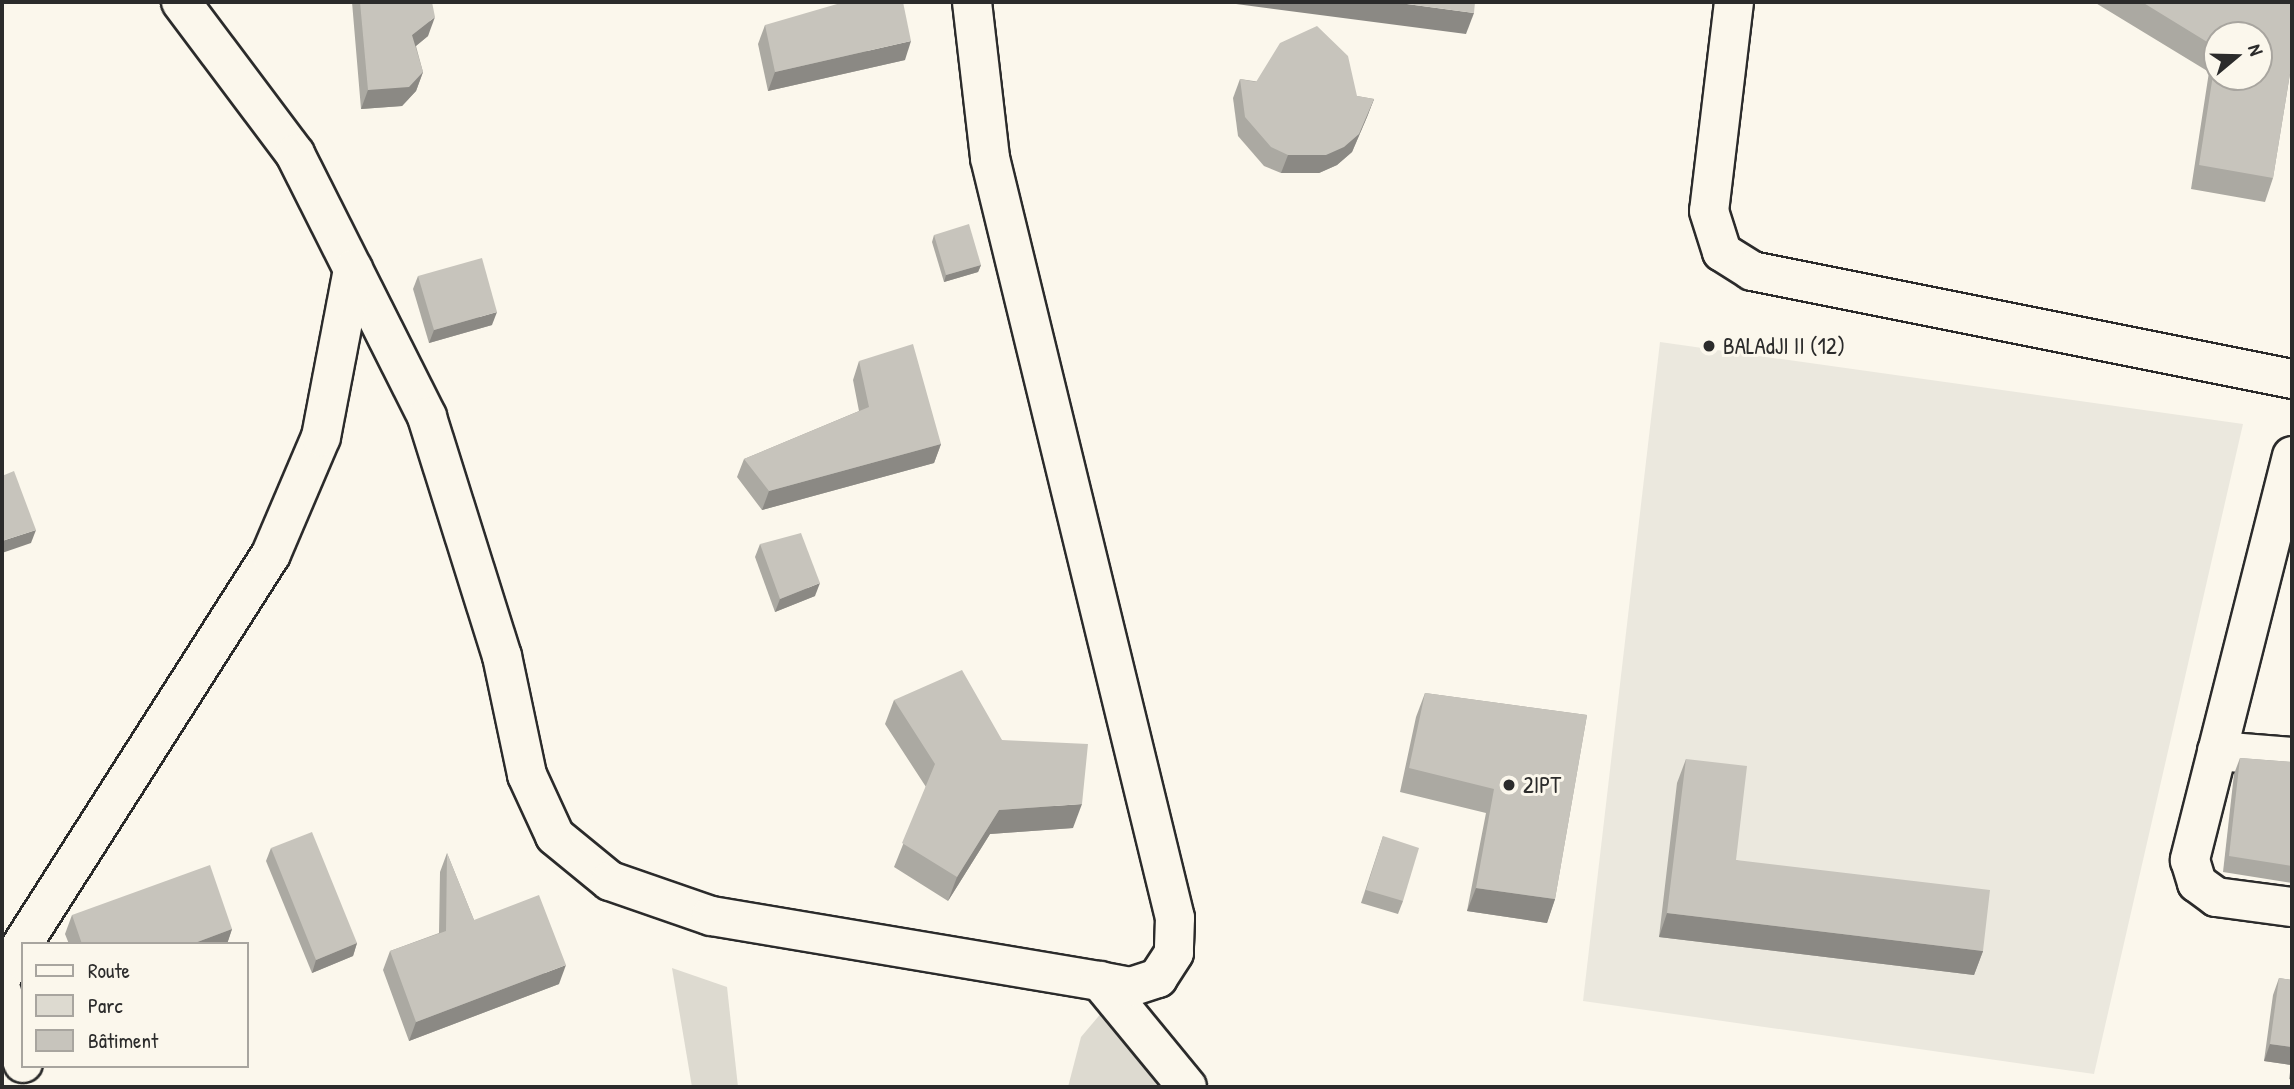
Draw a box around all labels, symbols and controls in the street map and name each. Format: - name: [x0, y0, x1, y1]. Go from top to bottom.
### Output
- north arrow: [2203, 21, 2273, 91]
- text: N: [2242, 41, 2270, 59]
- place label: BALAdJI II (12): [1723, 332, 1845, 360]
- marker: BALAdJI II (12): [1701, 338, 1717, 354]
- place label: 2IPT: [1523, 771, 1561, 799]
- marker: 2IPT: [1501, 777, 1517, 793]
- legend: [21, 942, 248, 1068]
- text: Route: [88, 956, 130, 985]
- text: Parc: [88, 991, 123, 1020]
- text: Bâtiment: [88, 1026, 158, 1055]

